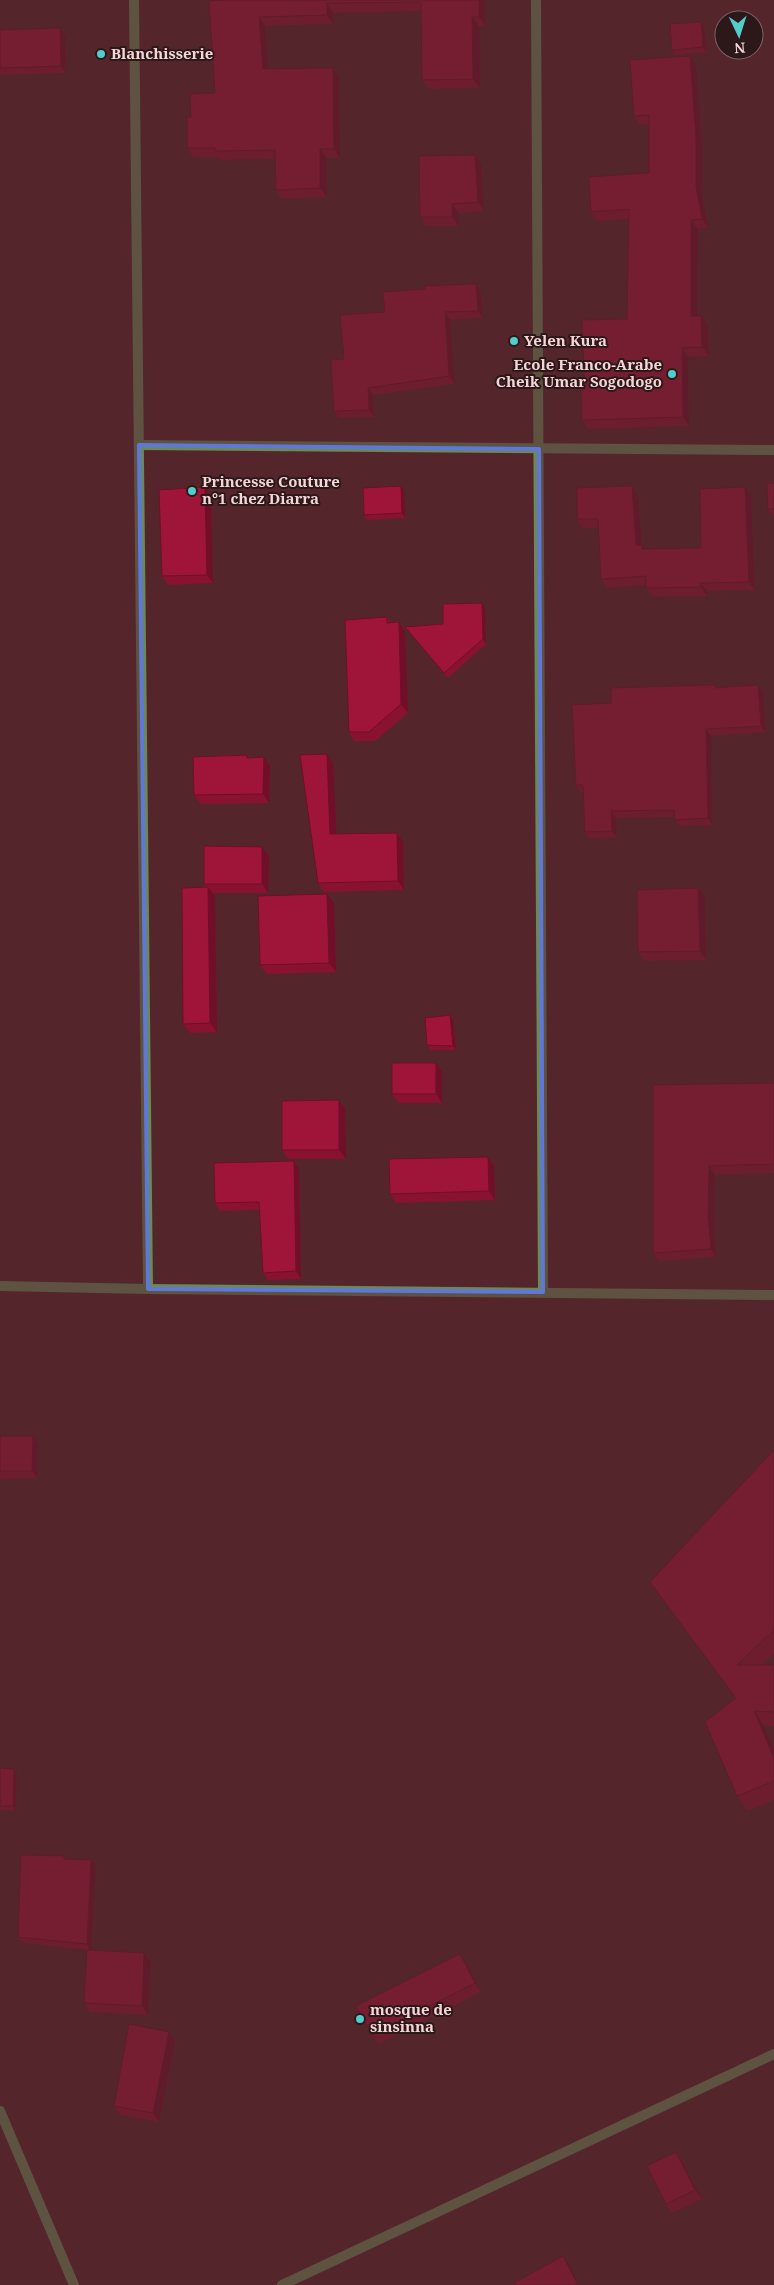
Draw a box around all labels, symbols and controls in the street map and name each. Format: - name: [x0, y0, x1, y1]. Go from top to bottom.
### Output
- north arrow: [714, 10, 764, 60]
- text: N: [734, 39, 746, 58]
- place label: Blanchisserie: [111, 43, 213, 63]
- marker: Blanchisserie: [95, 48, 107, 60]
- place label: Yelen Kura: [524, 330, 607, 350]
- marker: Yelen Kura: [508, 335, 520, 347]
- place label: Ecole Franco-Arabe Cheik Umar Sogodogo: [496, 354, 662, 391]
- marker: Ecole Franco-Arabe Cheik Umar Sogodogo: [666, 368, 678, 380]
- place label: Princesse Couture n°1 chez Diarra: [202, 471, 340, 508]
- marker: Princesse Couture n°1 chez Diarra: [186, 485, 198, 497]
- place label: mosque de sinsinna: [370, 1999, 452, 2036]
- marker: mosque de sinsinna: [354, 2013, 366, 2025]

